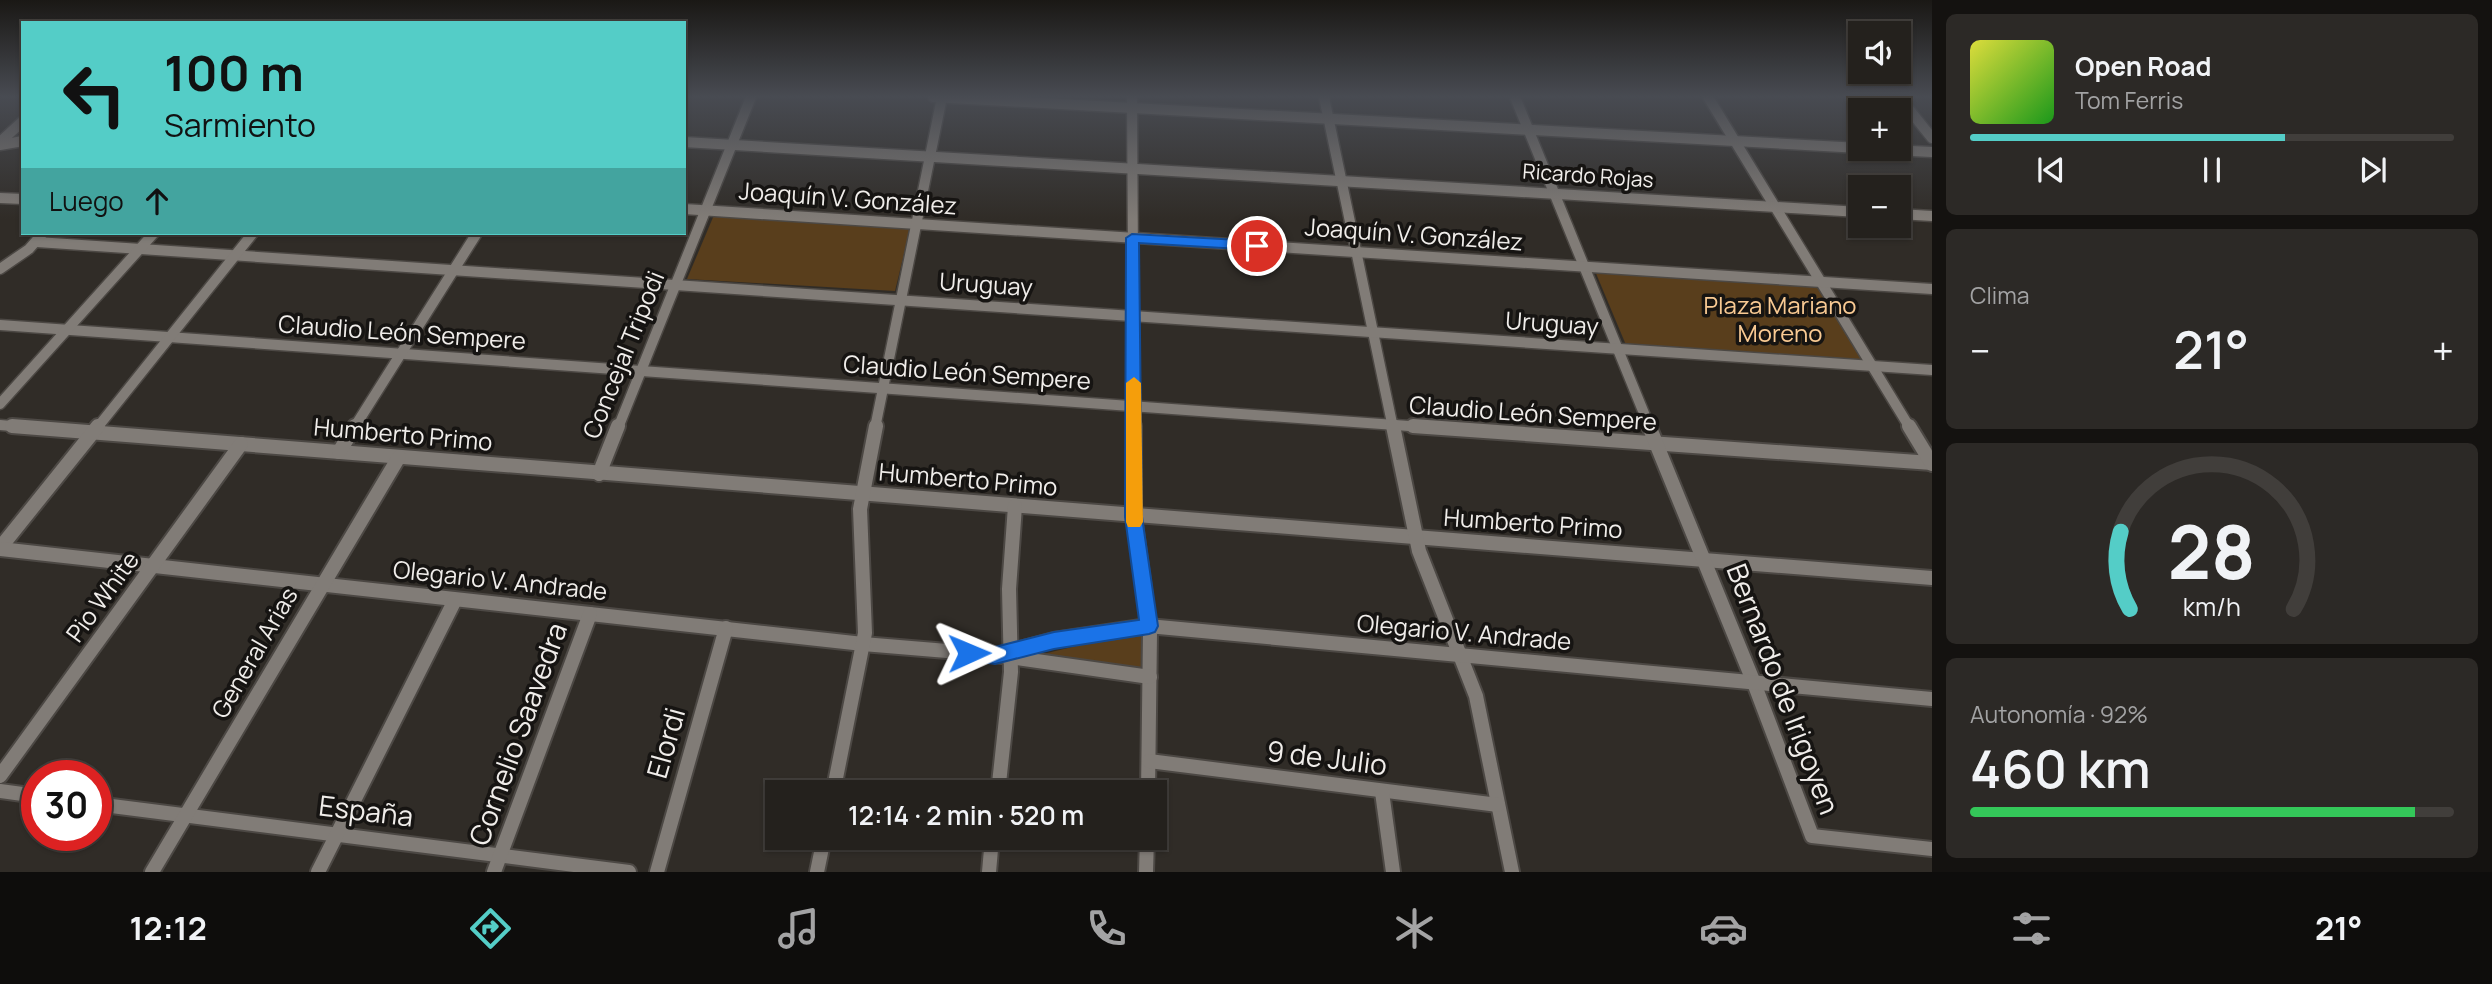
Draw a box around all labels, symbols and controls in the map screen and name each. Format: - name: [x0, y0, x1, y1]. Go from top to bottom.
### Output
- map controls: [1848, 21, 1911, 238]
- button: sound: [1848, 21, 1911, 84]
- text: 100 m: [164, 39, 304, 106]
- text: Open Road: [2075, 48, 2211, 84]
- icon: left: [49, 49, 140, 140]
- text: Tom Ferris: [2075, 84, 2183, 116]
- button: +: [1848, 98, 1911, 161]
- text: Sarmiento: [164, 103, 316, 147]
- icon: previous: [2032, 151, 2070, 189]
- icon: pause: [2193, 151, 2231, 189]
- icon: next: [2354, 151, 2392, 189]
- street label: Ricardo Rojas: [1522, 156, 1655, 194]
- street label: Joaquín V. González: [738, 173, 958, 222]
- button: −: [1848, 175, 1911, 238]
- icon: ahead: [138, 182, 176, 220]
- text: Luego: [49, 183, 124, 219]
- street label: Joaquín V. González: [1304, 209, 1524, 258]
- pin: [1227, 216, 1287, 276]
- icon: arrive: [1238, 227, 1276, 265]
- street label: Uruguay: [938, 264, 1034, 303]
- street label: Concejal Tripodi: [574, 266, 671, 443]
- text: Clima: [1970, 279, 2029, 311]
- park label: Plaza Mariano Moreno: [1703, 288, 1857, 349]
- street label: Uruguay: [1504, 303, 1600, 342]
- street label: Claudio León Sempere: [277, 306, 527, 357]
- text: 21°: [2173, 314, 2249, 385]
- text: −: [1970, 324, 1991, 376]
- text: +: [2432, 324, 2454, 376]
- street label: Claudio León Sempere: [842, 346, 1092, 397]
- street label: Claudio León Sempere: [1408, 387, 1658, 438]
- street label: Humberto Primo: [312, 409, 494, 458]
- street label: Humberto Primo: [877, 454, 1059, 503]
- street label: Humberto Primo: [1443, 500, 1624, 545]
- text: 28: [2168, 502, 2256, 602]
- street label: Pio White: [58, 544, 146, 648]
- street label: Olegario V. Andrade: [391, 552, 609, 607]
- street label: Bernardo de Irigoyen: [1719, 558, 1849, 819]
- street label: General Arias: [203, 581, 305, 724]
- text: km/h: [2183, 589, 2241, 624]
- street label: Olegario V. Andrade: [1356, 606, 1573, 657]
- position arrow: [932, 616, 1006, 690]
- street label: Cornelio Saavedra: [459, 617, 575, 850]
- text: Autonomía · 92%: [1970, 698, 2148, 730]
- street label: Elordi: [637, 703, 693, 783]
- street label: 9 de Julio: [1265, 731, 1389, 783]
- text: 460 km: [1970, 733, 2151, 804]
- speed limit sign: 30: [21, 760, 112, 851]
- street label: España: [317, 785, 416, 835]
- text: 12:14 · 2 min · 520 m: [848, 797, 1084, 833]
- icon: directions: [466, 904, 515, 953]
- icon: music: [774, 904, 823, 953]
- icon: phone: [1082, 904, 1131, 953]
- icon: climate: [1390, 904, 1439, 953]
- icon: car: [1699, 904, 1748, 953]
- icon: filters: [2007, 904, 2056, 953]
- text: 12:12: [130, 906, 207, 950]
- text: 21°: [2315, 906, 2362, 950]

